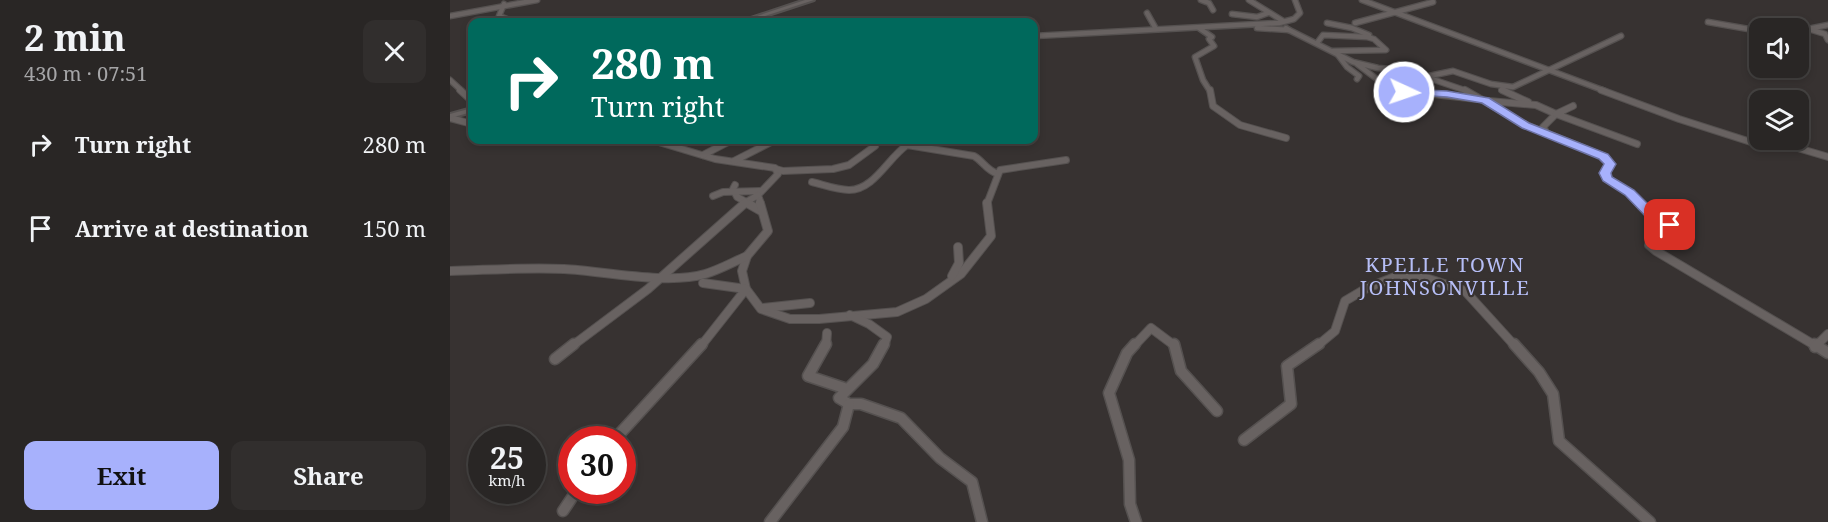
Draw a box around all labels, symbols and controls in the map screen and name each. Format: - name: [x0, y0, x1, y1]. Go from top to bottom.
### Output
- text: 2 min: [24, 13, 126, 62]
- map controls: [1749, 18, 1809, 150]
- button: sound: [1749, 18, 1809, 78]
- button: close: [363, 20, 426, 83]
- text: 280 m: [591, 34, 715, 91]
- icon: right: [492, 42, 570, 120]
- text: 430 m · 07:51: [24, 60, 147, 87]
- position arrow: [1372, 60, 1436, 124]
- text: Turn right: [591, 88, 724, 125]
- button: layers: [1749, 90, 1809, 150]
- icon: right: [24, 128, 57, 161]
- text: Turn right: [75, 129, 191, 159]
- text: 280 m: [363, 129, 426, 159]
- pin: [1644, 199, 1695, 250]
- icon: arrive: [1653, 208, 1686, 241]
- icon: arrive: [24, 212, 57, 245]
- text: Arrive at destination: [75, 213, 309, 243]
- text: 150 m: [363, 213, 426, 243]
- district label: KPELLE TOWN JOHNSONVILLE: [1359, 251, 1530, 301]
- speed limit sign: 30: [558, 426, 636, 504]
- text: 25: [490, 437, 524, 478]
- button: Exit: [24, 441, 219, 510]
- button: Share: [231, 441, 426, 510]
- text: km/h: [489, 470, 525, 490]

